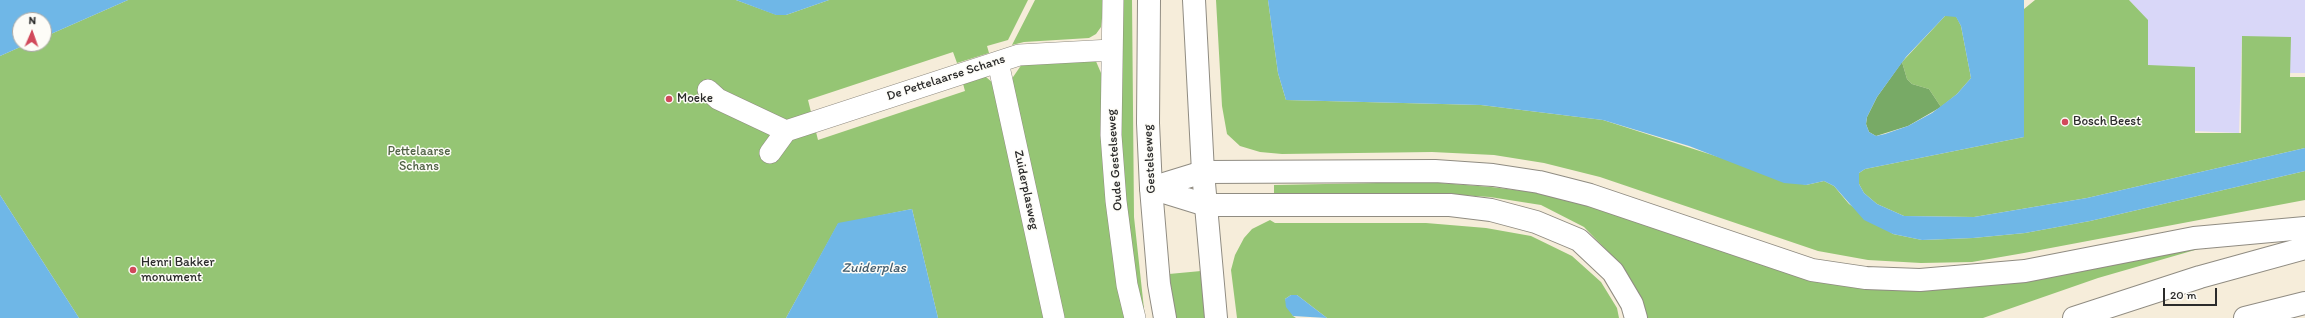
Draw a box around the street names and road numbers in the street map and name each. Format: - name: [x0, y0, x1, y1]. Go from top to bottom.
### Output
- street label: De Pettelaarse Schans: [885, 52, 1007, 104]
- street label: Oude Gestelseweg: [1104, 108, 1126, 212]
- street label: Gestelseweg: [1140, 124, 1160, 194]
- street label: Zuiderplasweg: [1010, 149, 1042, 231]

